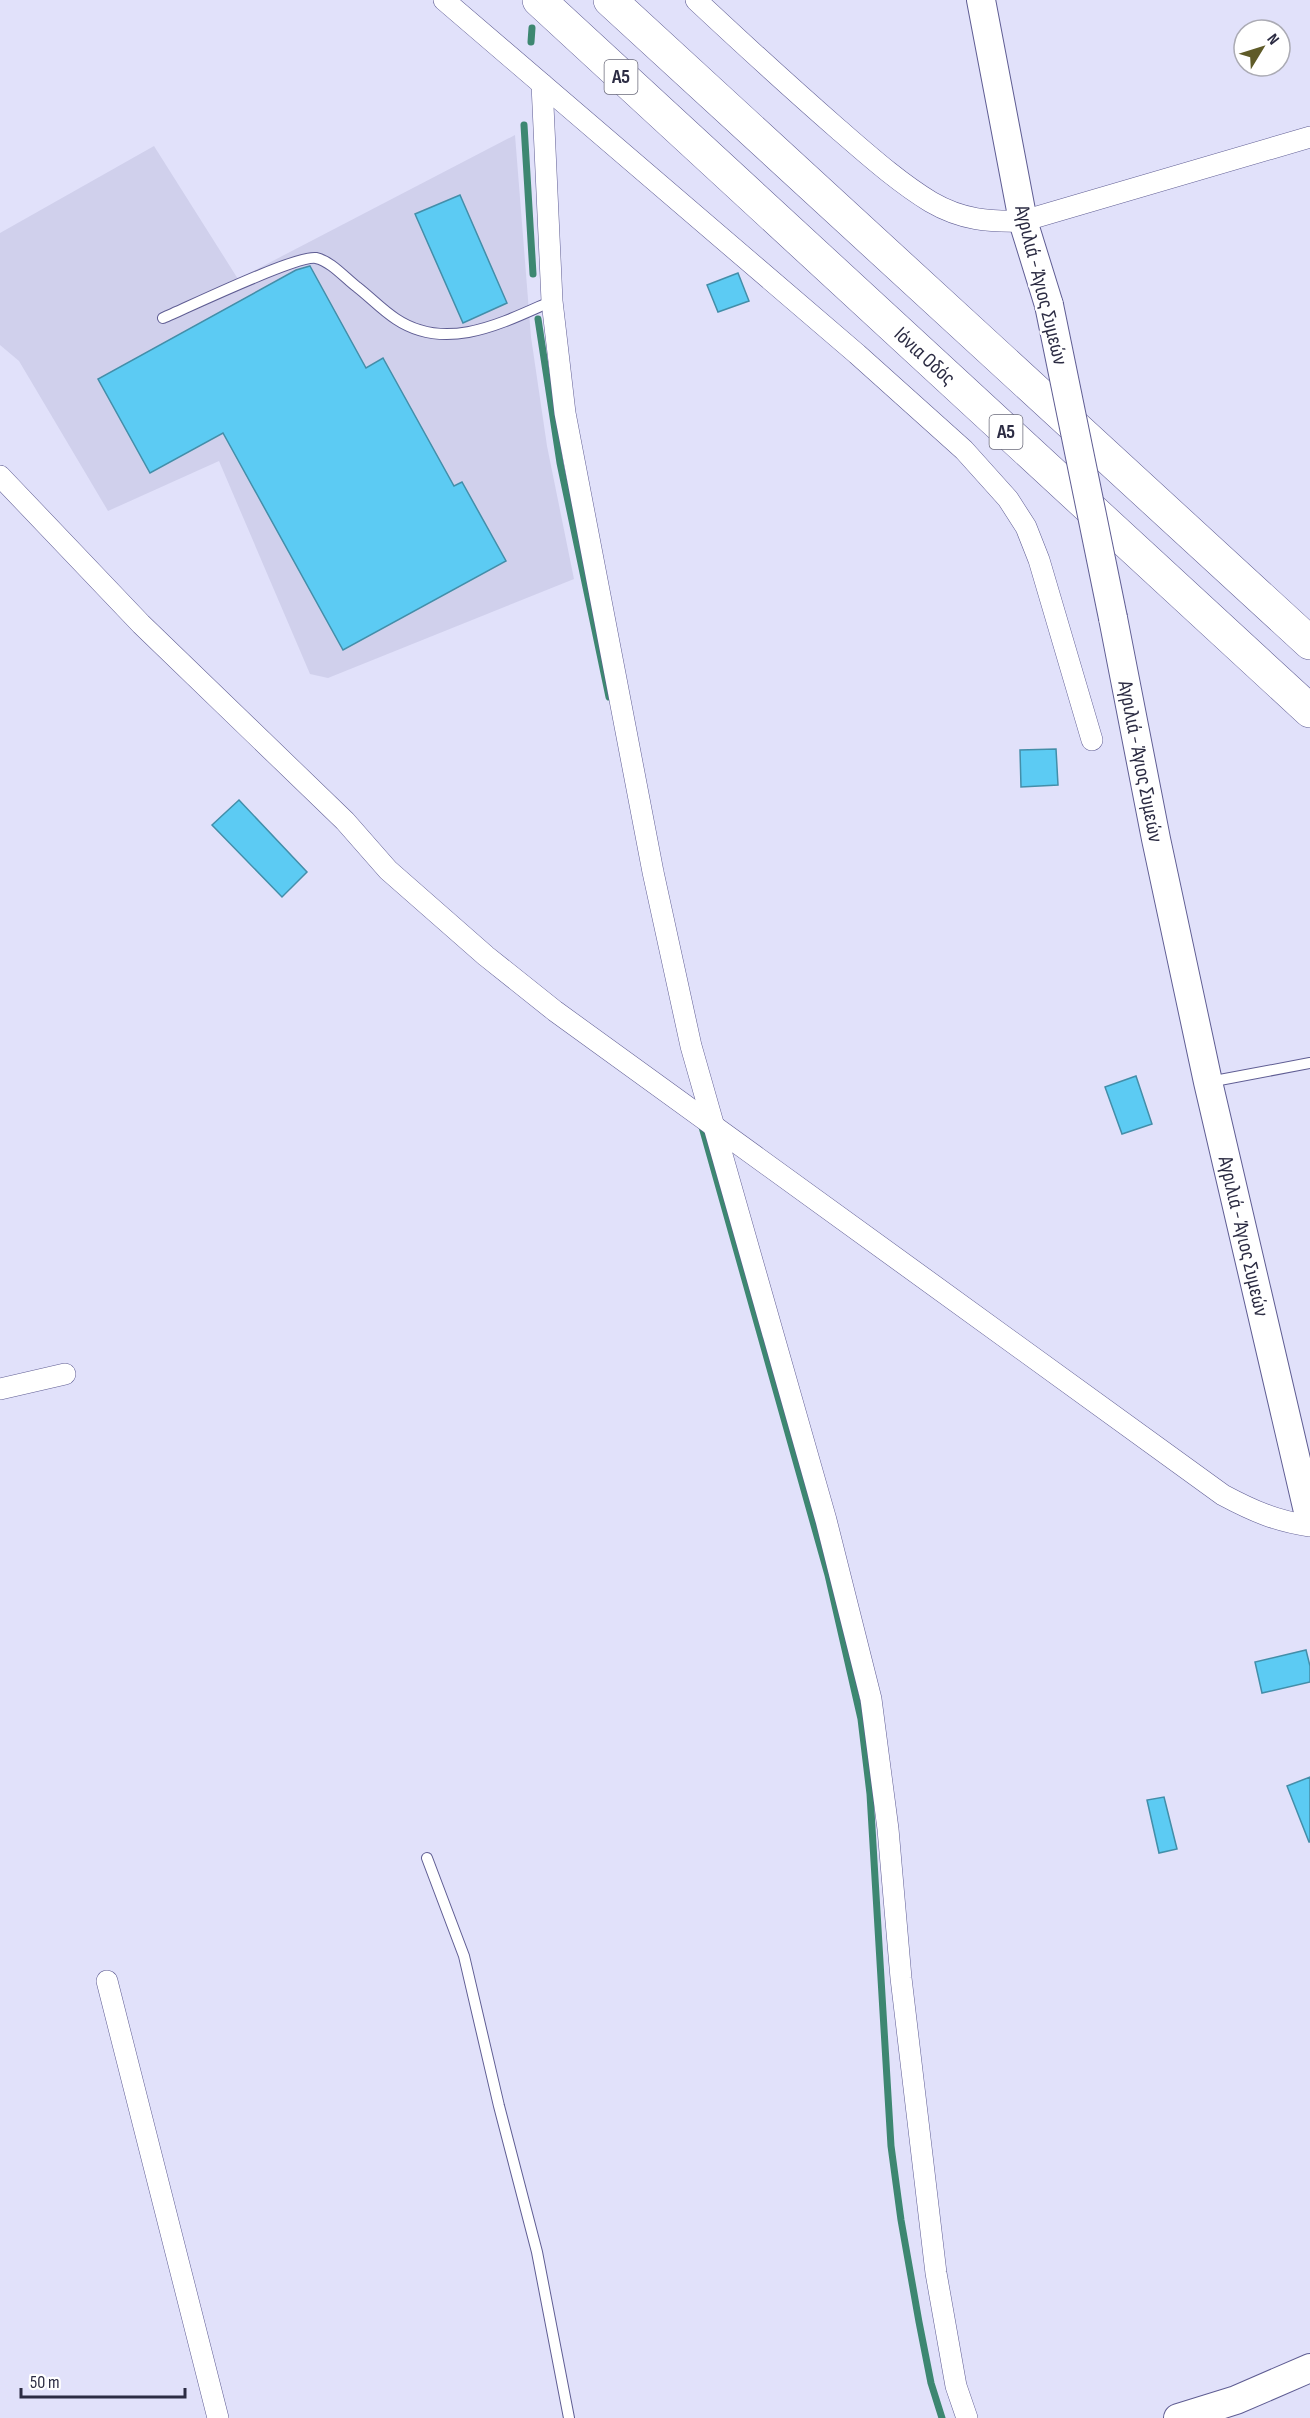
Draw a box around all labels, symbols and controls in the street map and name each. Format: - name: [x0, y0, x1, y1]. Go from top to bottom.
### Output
- north arrow: [1232, 18, 1292, 78]
- text: N: [1263, 30, 1283, 49]
- road number: Α5: [604, 60, 638, 94]
- street label: Αγριλιά - Άγιος Συμεών: [1009, 202, 1073, 367]
- street label: Ιόνια Οδός: [889, 322, 961, 390]
- road number: Α5: [990, 415, 1022, 449]
- street label: Αγριλιά - Άγιος Συμεών: [1113, 678, 1169, 844]
- street label: Αγριλιά - Άγιος Συμεών: [1213, 1153, 1275, 1319]
- scale bar: [21, 2361, 184, 2399]
- text: 50 m: [30, 2372, 60, 2393]

